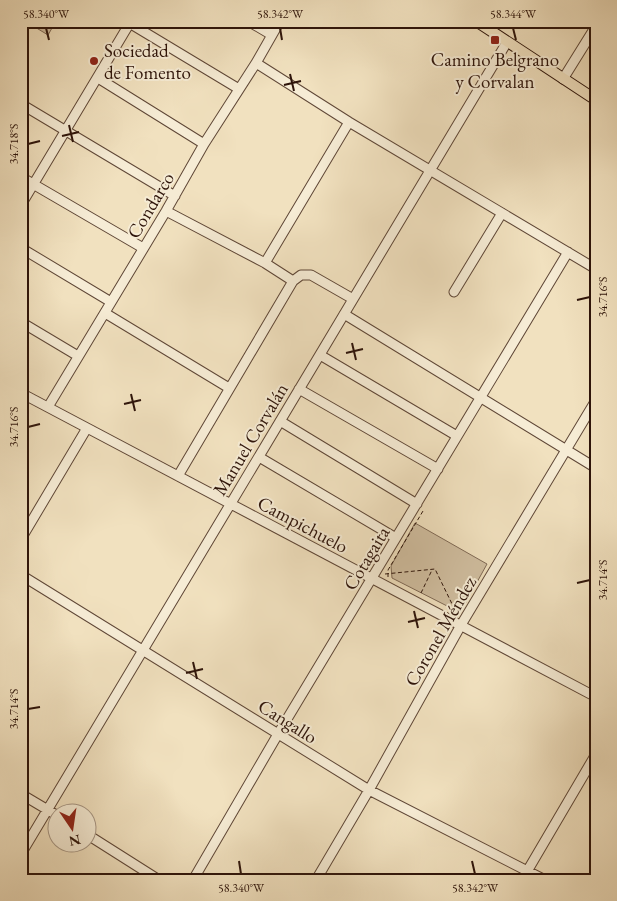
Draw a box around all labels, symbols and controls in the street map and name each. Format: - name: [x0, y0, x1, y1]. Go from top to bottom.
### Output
- text: 58.340°W: [23, 6, 70, 22]
- text: 58.342°W: [257, 6, 304, 22]
- text: 58.344°W: [490, 6, 537, 22]
- marker: Camino Belgrano y Corvalan: [489, 34, 501, 46]
- place label: Sociedad de Fomento: [104, 38, 191, 85]
- place label: Camino Belgrano y Corvalan: [431, 47, 559, 94]
- marker: Sociedad de Fomento: [88, 55, 100, 67]
- text: 34.718°S: [6, 123, 22, 164]
- street label: Condarco: [121, 167, 180, 243]
- text: 34.716°S: [595, 276, 611, 317]
- street label: Manuel Corvalán: [207, 378, 294, 500]
- text: 34.716°S: [6, 406, 22, 447]
- street label: Campichuelo: [253, 490, 352, 559]
- street label: Cotagaita: [338, 521, 396, 595]
- text: 34.714°S: [595, 559, 611, 600]
- street label: Coronel Méndez: [399, 571, 482, 691]
- text: 34.714°S: [6, 688, 22, 729]
- street label: Cangallo: [253, 693, 322, 749]
- north arrow: [48, 804, 98, 854]
- text: N: [67, 831, 82, 851]
- text: 58.340°W: [218, 880, 265, 896]
- text: 58.342°W: [452, 880, 499, 896]

